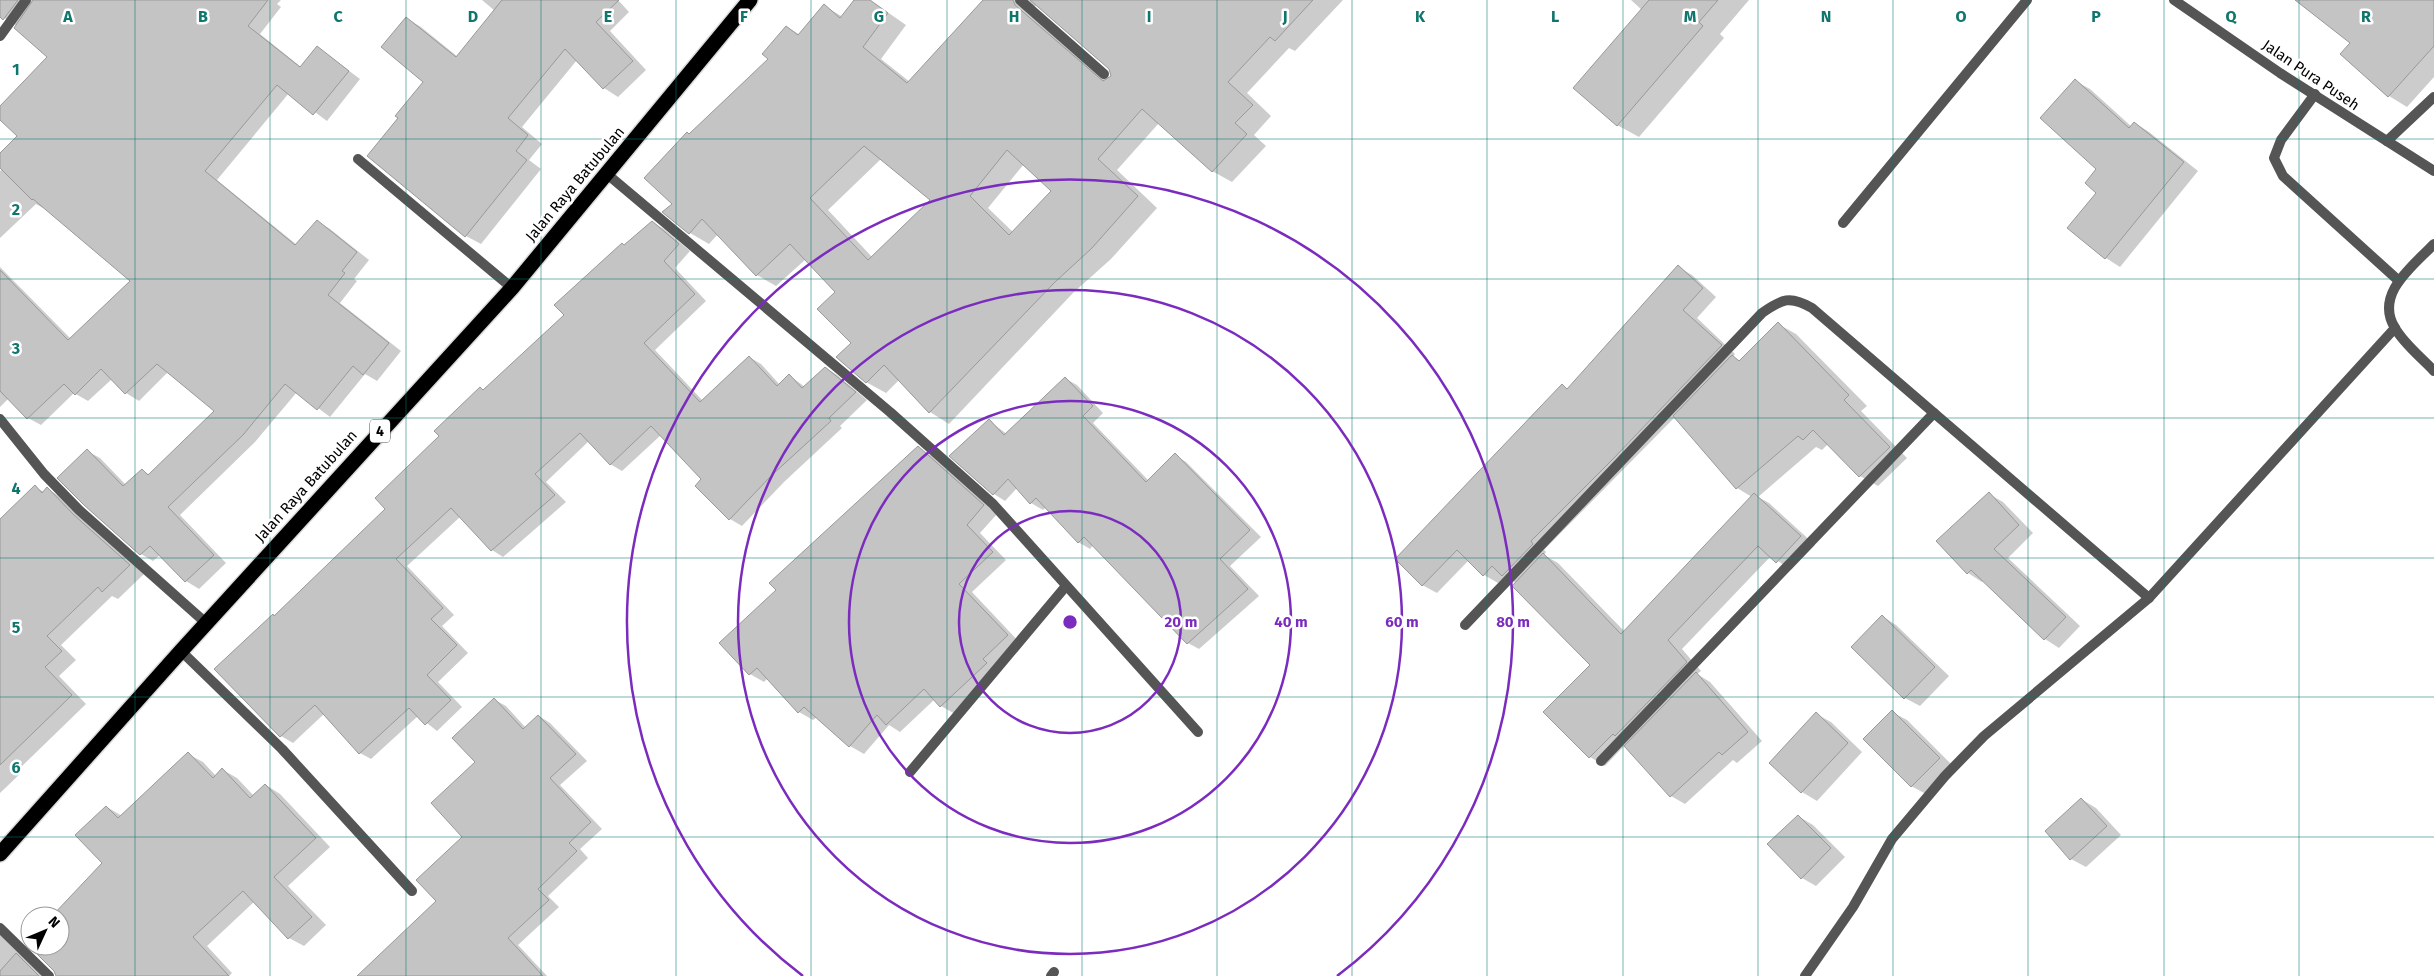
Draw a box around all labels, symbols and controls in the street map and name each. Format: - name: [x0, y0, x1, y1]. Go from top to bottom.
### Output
- text: A: [62, 7, 73, 26]
- text: B: [198, 7, 208, 26]
- text: C: [333, 7, 343, 26]
- text: D: [468, 7, 478, 26]
- text: E: [604, 7, 612, 26]
- text: F: [740, 7, 748, 26]
- text: G: [874, 7, 884, 26]
- text: H: [1009, 7, 1019, 26]
- text: I: [1147, 7, 1151, 26]
- text: J: [1281, 7, 1288, 26]
- text: K: [1415, 7, 1426, 26]
- text: L: [1551, 7, 1559, 26]
- text: M: [1684, 7, 1697, 26]
- text: N: [1821, 7, 1831, 26]
- text: O: [1955, 7, 1967, 26]
- text: P: [2091, 7, 2101, 26]
- text: Q: [2225, 7, 2237, 26]
- text: R: [2361, 7, 2371, 26]
- street label: Jalan Pura Puseh: [2259, 36, 2363, 114]
- text: 1: [12, 60, 20, 79]
- street label: Jalan Raya Batubulan: [522, 123, 628, 245]
- text: 2: [12, 200, 20, 219]
- text: 3: [11, 339, 20, 358]
- road number: 4: [370, 420, 390, 442]
- street label: Jalan Raya Batubulan: [251, 426, 361, 546]
- text: 4: [11, 479, 21, 498]
- centre of rings: [1061, 613, 1079, 631]
- text: 20 m: [1165, 613, 1197, 631]
- text: 40 m: [1274, 613, 1308, 631]
- text: 60 m: [1385, 613, 1419, 631]
- text: 80 m: [1496, 613, 1530, 631]
- text: 5: [12, 618, 21, 637]
- text: 6: [11, 758, 21, 777]
- north arrow: [20, 906, 70, 956]
- text: N: [45, 913, 63, 932]

